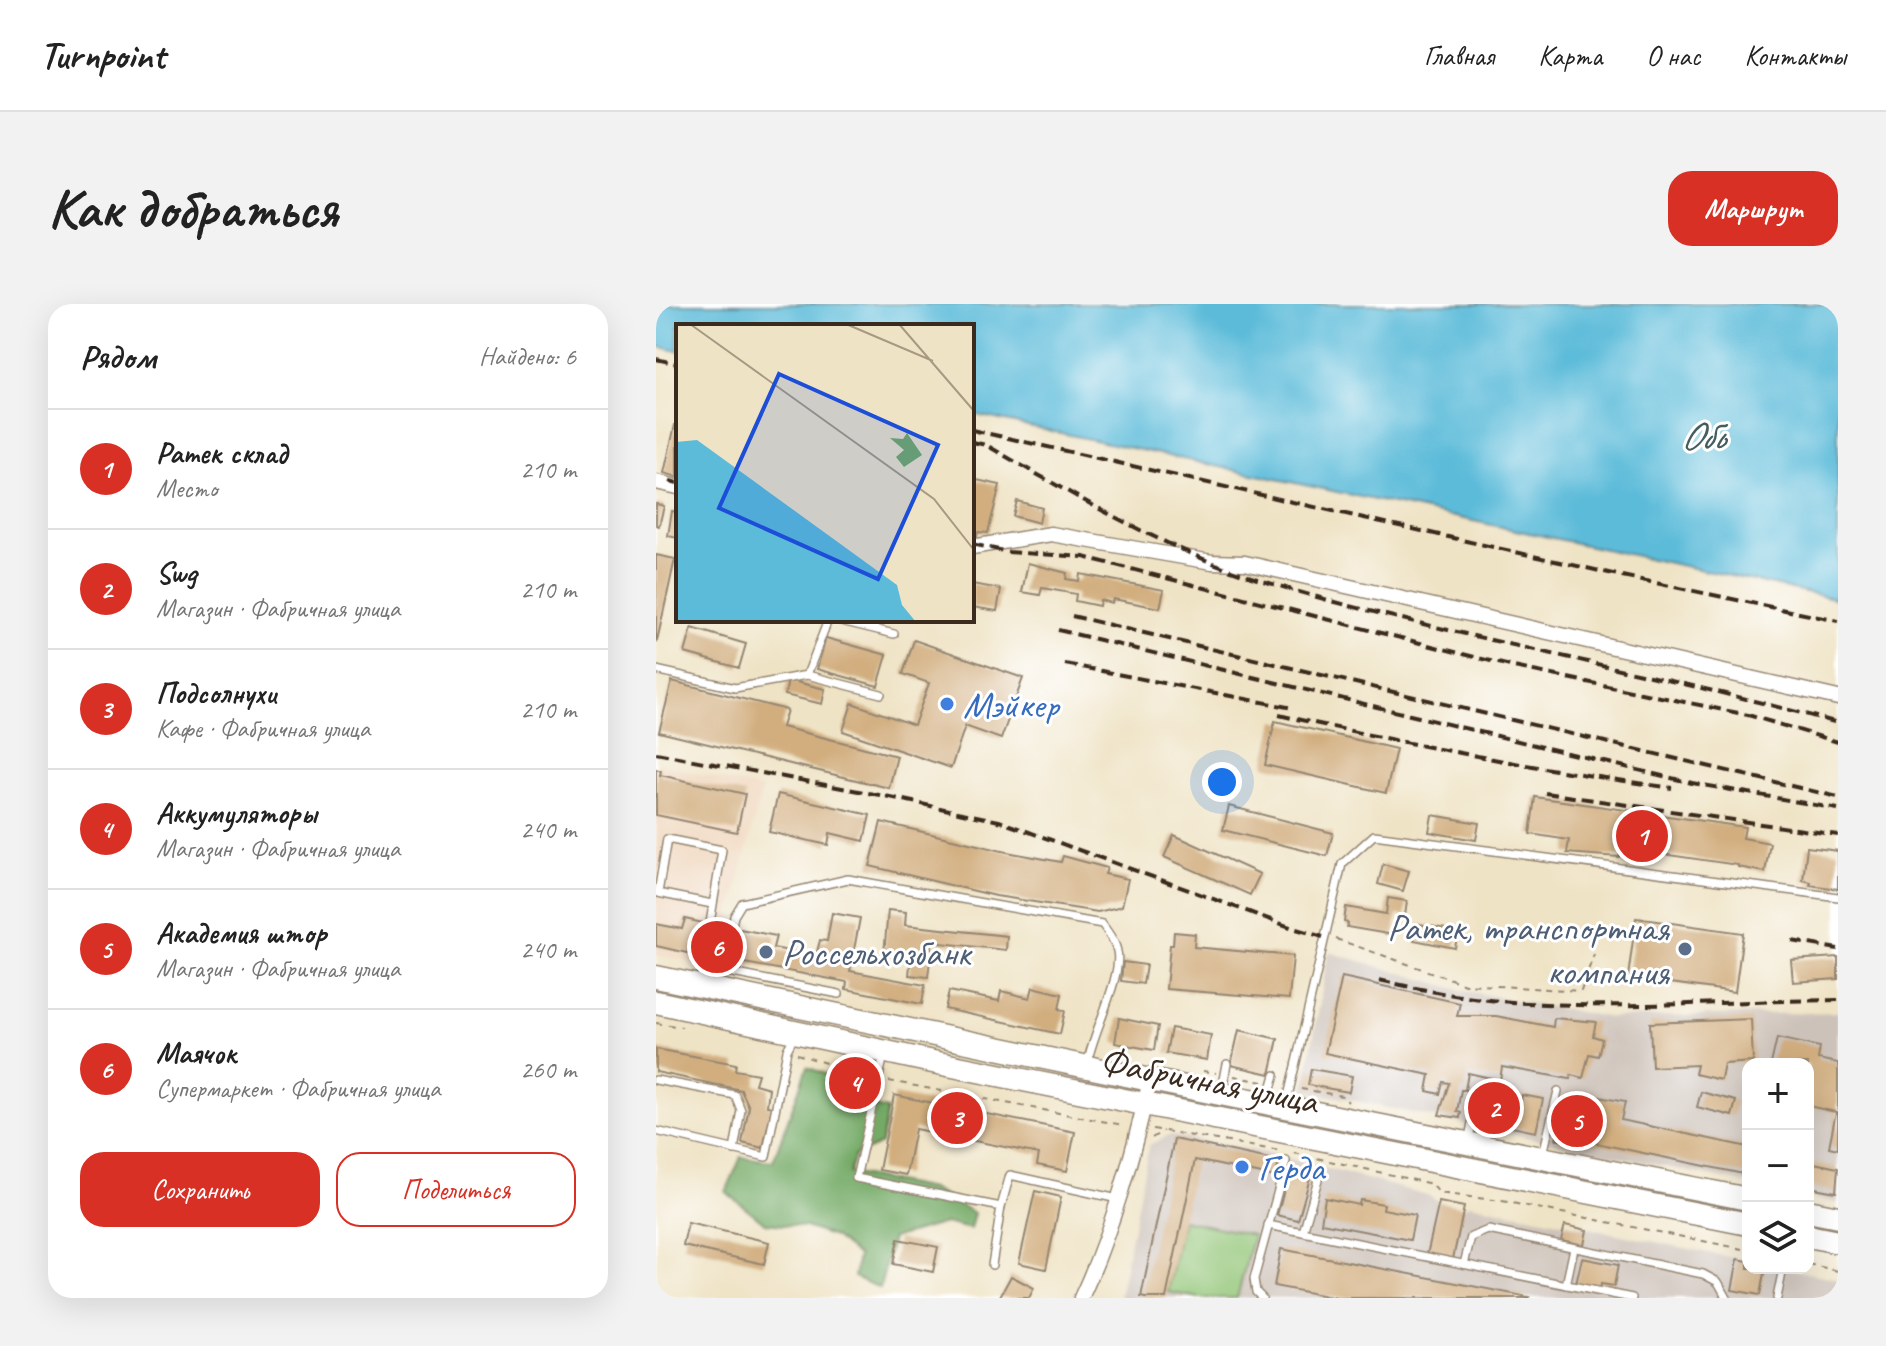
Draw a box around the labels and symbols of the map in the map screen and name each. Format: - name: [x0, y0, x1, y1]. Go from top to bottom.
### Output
- inset map: [676, 324, 974, 622]
- water label: Обь: [1681, 411, 1729, 461]
- place label: Мэйкер: [963, 681, 1061, 728]
- marker: Мэйкер: [938, 695, 956, 713]
- your location: [1202, 762, 1242, 802]
- pin: 1: [1616, 806, 1668, 866]
- place label: Ратек, транспортная компания: [1387, 904, 1670, 995]
- pin: 6: [691, 917, 743, 977]
- place label: Россельхозбанк: [782, 929, 973, 976]
- marker: Ратек, транспортная компания: [1676, 940, 1694, 958]
- marker: Россельхозбанк: [757, 943, 775, 961]
- street label: Фабричная улица: [1096, 1036, 1324, 1125]
- pin: 4: [829, 1053, 881, 1113]
- pin: 2: [1468, 1078, 1520, 1138]
- pin: 3: [931, 1088, 983, 1148]
- pin: 5: [1551, 1091, 1603, 1151]
- place label: Герда: [1258, 1144, 1327, 1191]
- marker: Герда: [1233, 1158, 1251, 1176]

